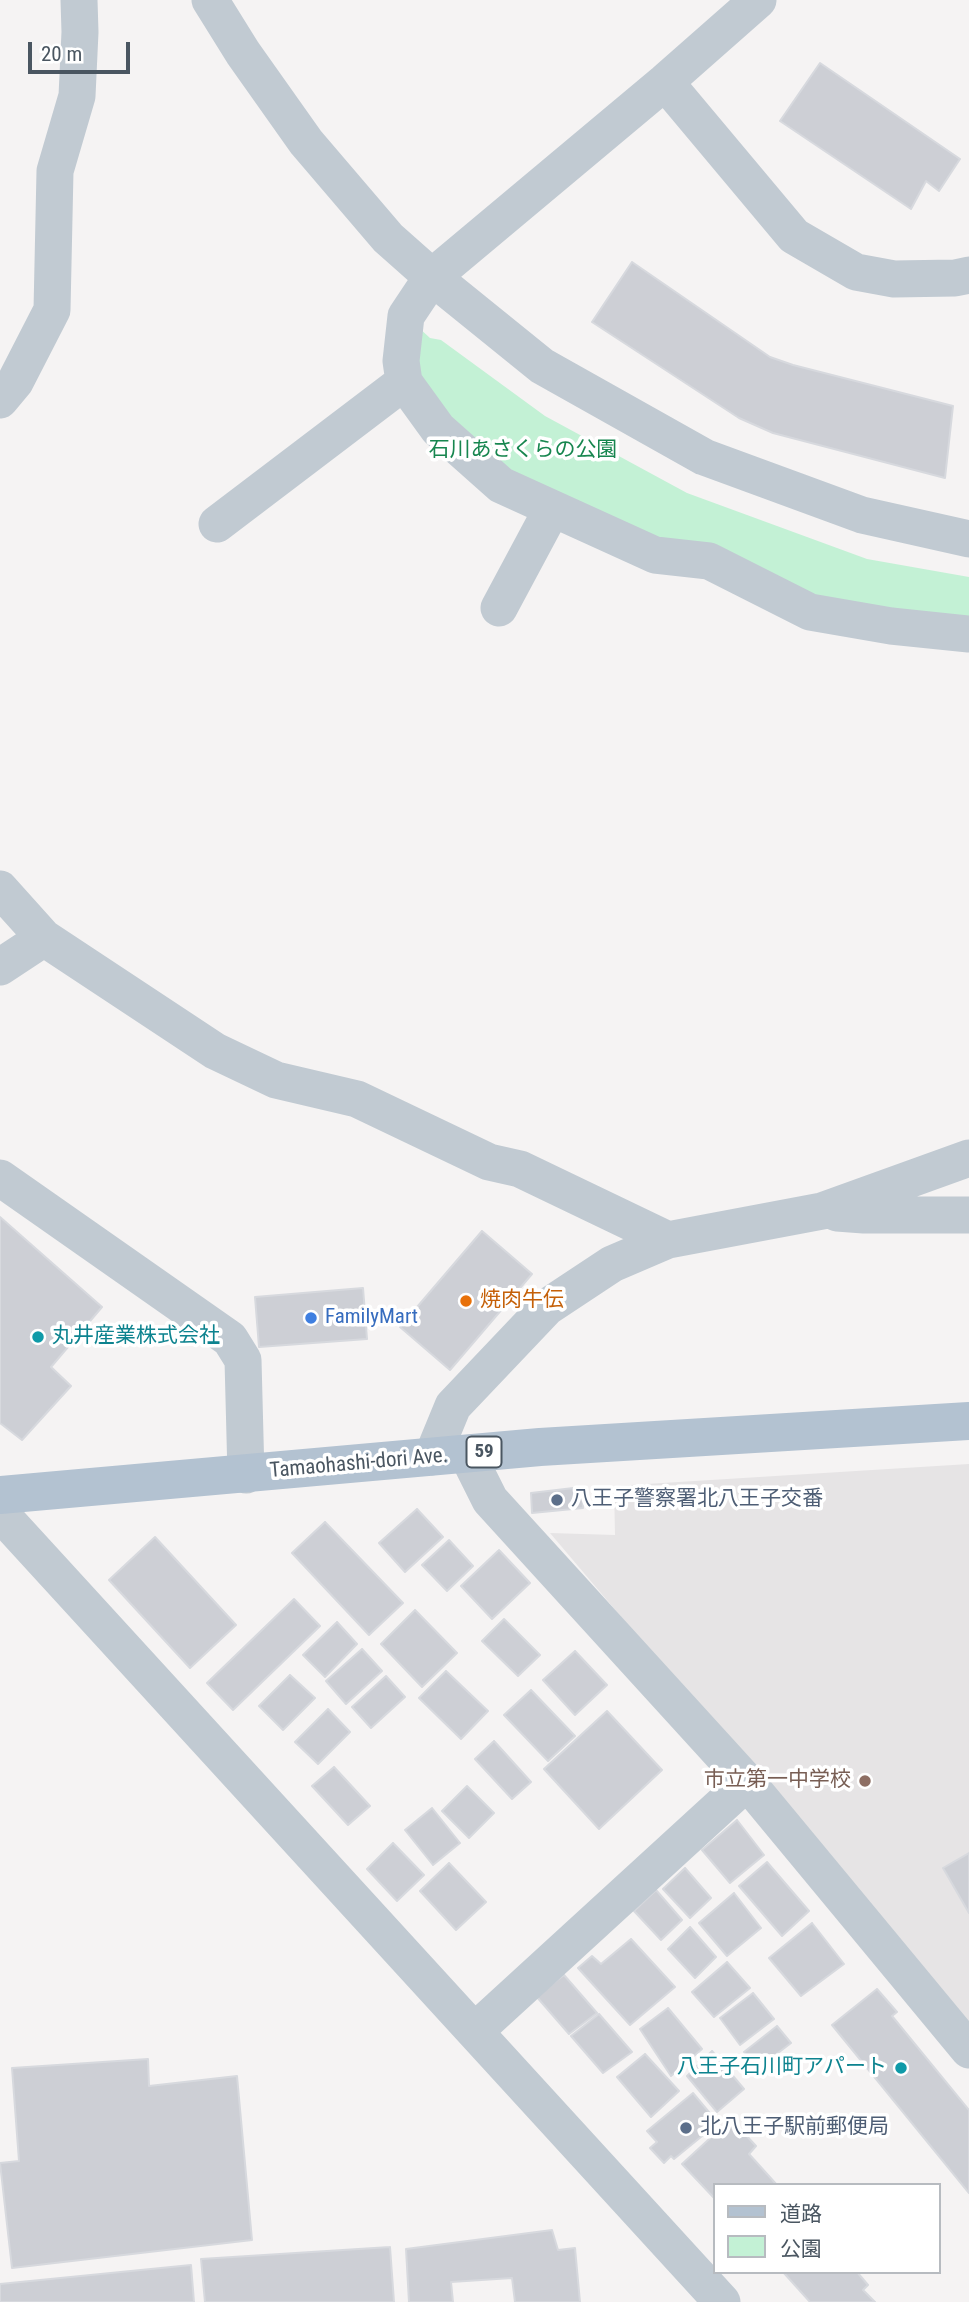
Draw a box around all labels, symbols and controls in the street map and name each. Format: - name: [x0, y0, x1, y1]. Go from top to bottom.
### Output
- scale bar: [32, 28, 133, 72]
- text: 20 m: [41, 42, 82, 66]
- park label: 石川あさくらの公園: [429, 438, 617, 464]
- place label: 焼肉牛伝: [480, 1288, 564, 1314]
- marker: 焼肉牛伝: [458, 1293, 474, 1309]
- place label: FamilyMart: [325, 1305, 418, 1331]
- marker: FamilyMart: [303, 1310, 319, 1326]
- place label: 丸井産業株式会社: [52, 1324, 220, 1350]
- marker: 丸井産業株式会社: [30, 1329, 46, 1345]
- road number: 59: [466, 1436, 502, 1468]
- street label: Tamaohashi-dori Ave.: [269, 1444, 449, 1484]
- place label: 八王子警察署北八王子交番: [571, 1487, 823, 1513]
- marker: 八王子警察署北八王子交番: [549, 1492, 565, 1508]
- place label: 市立第一中学校: [704, 1768, 851, 1794]
- marker: 市立第一中学校: [857, 1773, 873, 1789]
- place label: 八王子石川町アパート: [677, 2055, 887, 2081]
- marker: 八王子石川町アパート: [893, 2060, 909, 2076]
- place label: 北八王子駅前郵便局: [700, 2115, 889, 2141]
- marker: 北八王子駅前郵便局: [678, 2120, 694, 2136]
- legend: [713, 2183, 941, 2274]
- text: 道路: [780, 2202, 822, 2226]
- text: 公園: [780, 2237, 822, 2261]

